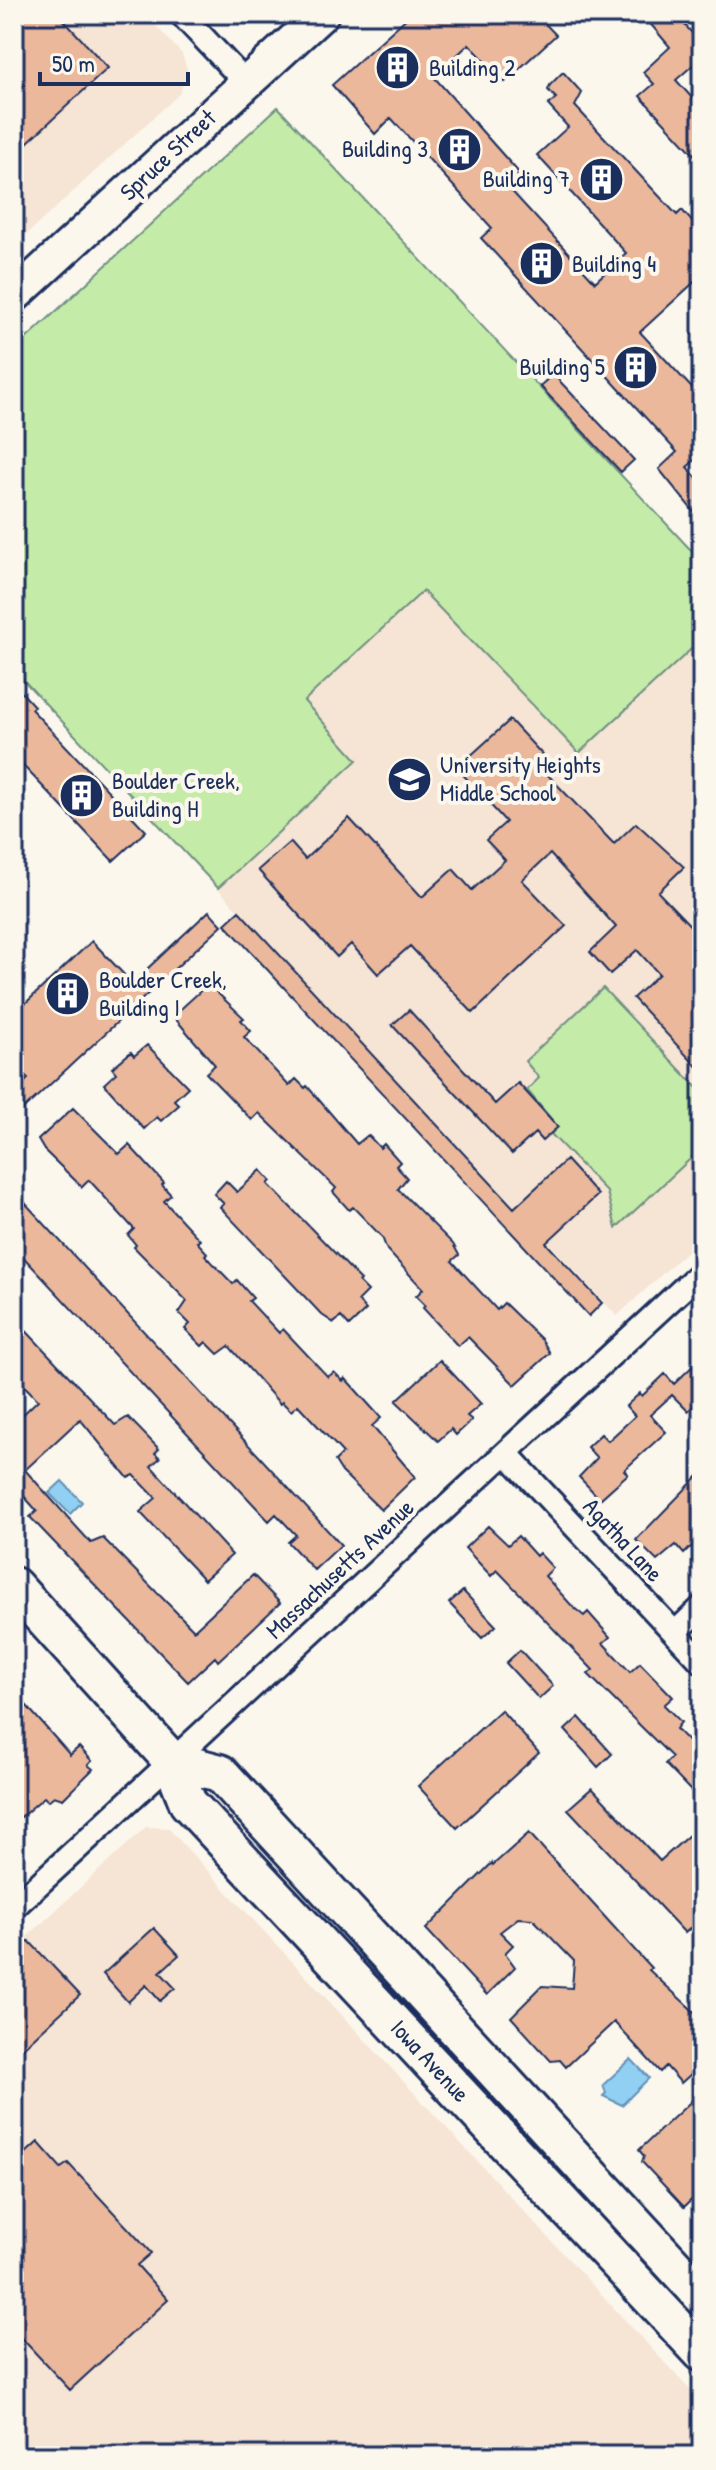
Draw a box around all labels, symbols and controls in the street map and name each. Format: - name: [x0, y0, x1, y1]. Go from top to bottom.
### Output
- scale bar: [40, 36, 188, 86]
- building icon: Building 2: [374, 44, 422, 92]
- text: 50 m: [52, 47, 95, 79]
- place label: Building 2: [429, 51, 516, 83]
- street label: Spruce Street: [112, 101, 223, 207]
- building icon: Building 3: [435, 125, 483, 173]
- place label: Building 3: [342, 132, 428, 164]
- building icon: Building 7: [577, 155, 625, 203]
- place label: Building 7: [483, 162, 570, 194]
- building icon: Building 4: [517, 240, 565, 288]
- place label: Building 4: [572, 247, 656, 279]
- building icon: Building 5: [612, 343, 660, 391]
- place label: Building 5: [520, 350, 605, 382]
- place label: University Heights Middle School: [440, 748, 601, 808]
- school or university icon: University Heights Middle School: [385, 755, 433, 803]
- place label: Boulder Creek, Building H: [112, 764, 240, 824]
- building icon: Boulder Creek, Building H: [57, 771, 105, 819]
- place label: Boulder Creek, Building I: [99, 963, 227, 1023]
- building icon: Boulder Creek, Building I: [44, 970, 92, 1018]
- street label: Agatha Lane: [577, 1490, 671, 1589]
- street label: Massachusetts Avenue: [258, 1491, 421, 1645]
- street label: Iowa Avenue: [384, 2012, 478, 2109]

